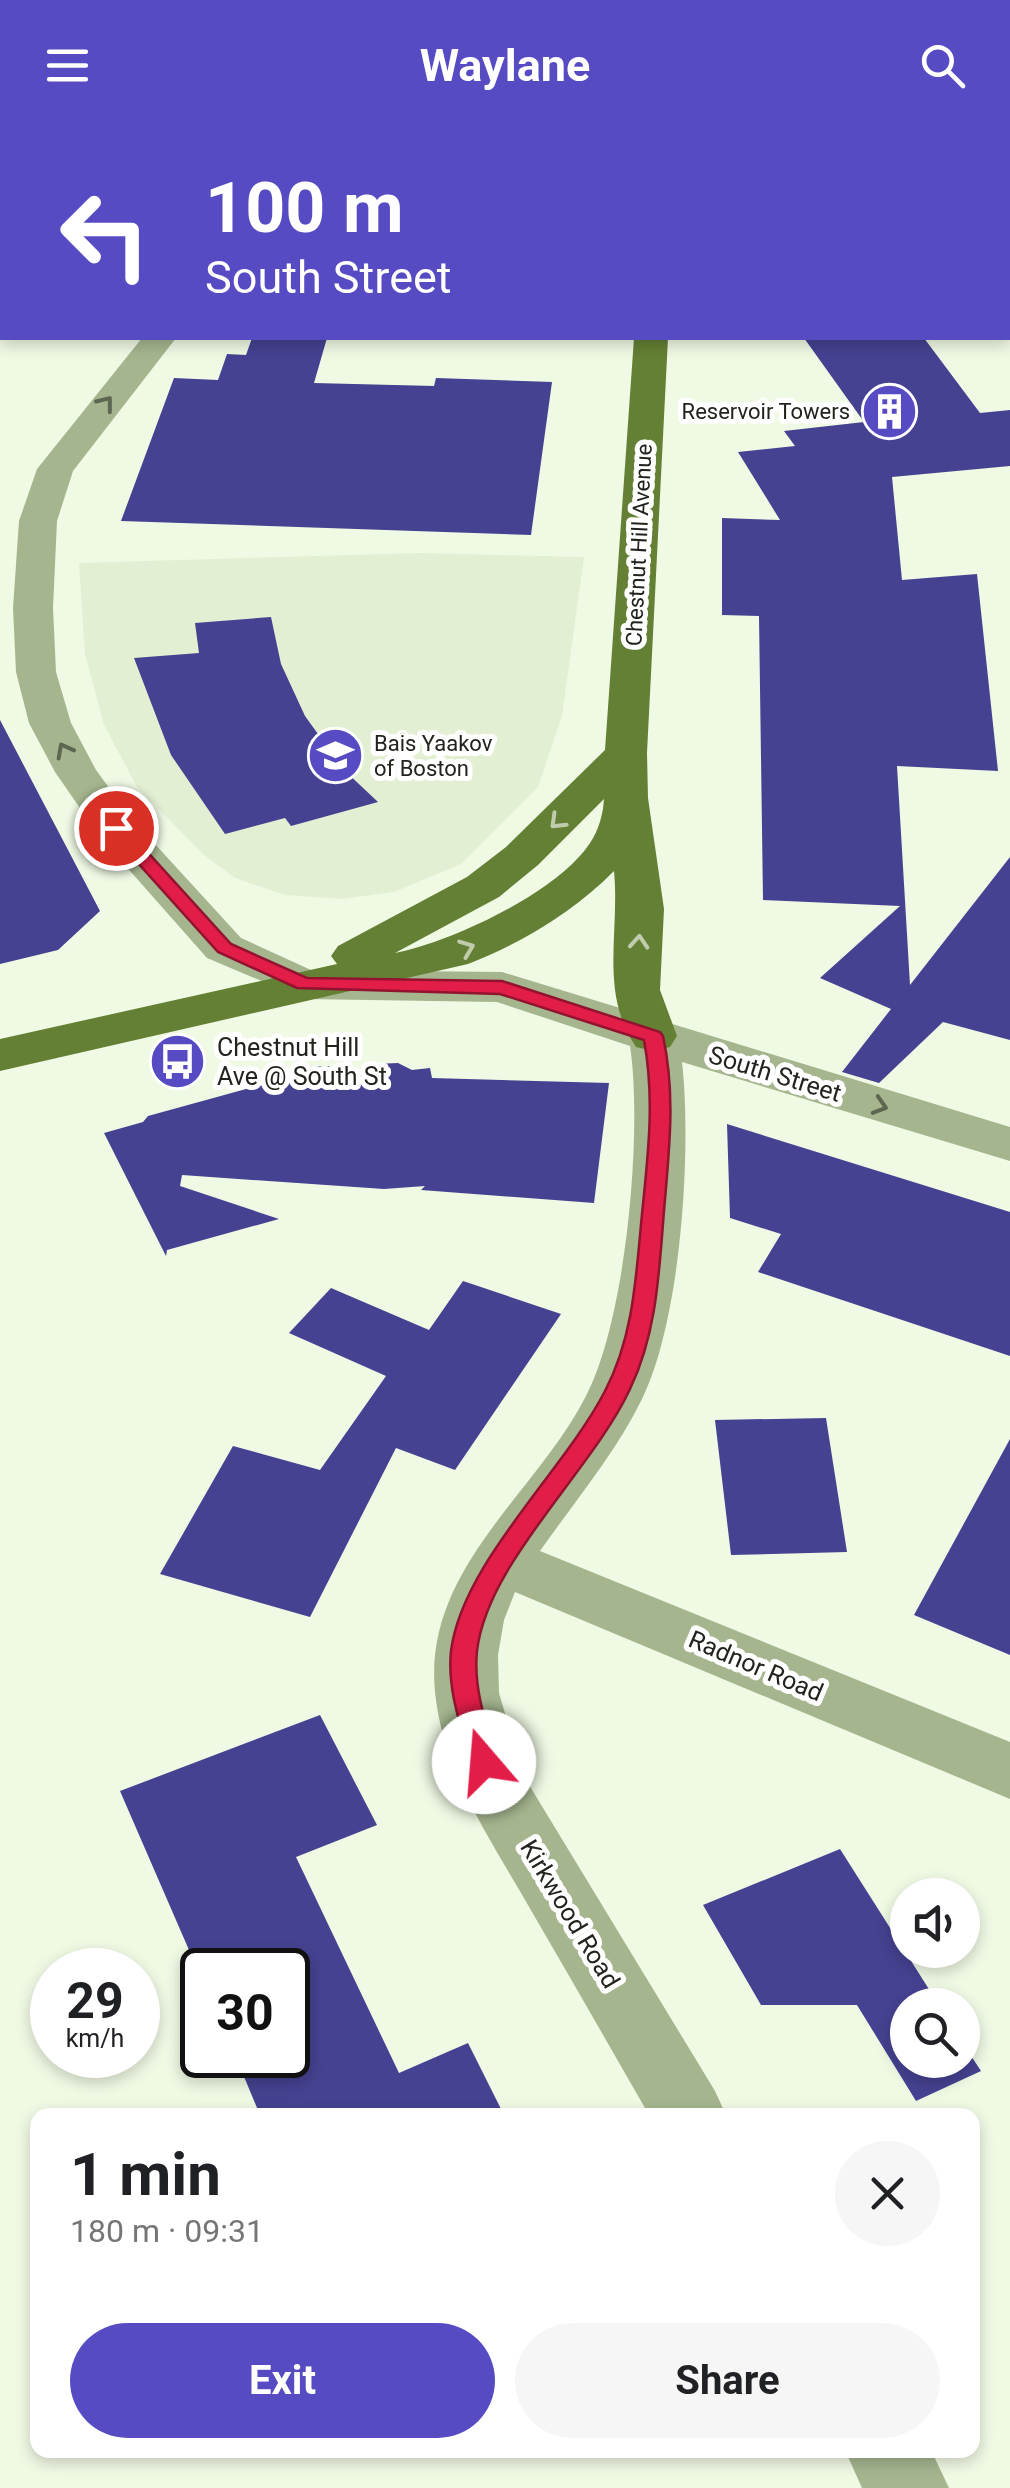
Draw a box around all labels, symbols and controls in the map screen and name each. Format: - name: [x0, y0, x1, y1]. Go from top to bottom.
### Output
- icon: menu: [40, 38, 95, 93]
- icon: search: [915, 38, 970, 93]
- text: Waylane: [420, 39, 590, 92]
- text: 100 m: [205, 167, 404, 249]
- icon: left: [40, 170, 170, 300]
- text: South Street: [205, 251, 452, 304]
- building icon: Reservoir Towers: [859, 381, 919, 441]
- one-way arrow: [95, 396, 112, 414]
- place label: Reservoir Towers: [682, 399, 850, 424]
- street label: Chestnut Hill Avenue: [621, 443, 657, 647]
- school or university icon: Bais Yaakov of Boston: [305, 726, 365, 786]
- place label: Bais Yaakov of Boston: [374, 731, 493, 781]
- one-way arrow: [57, 742, 76, 760]
- pin: [74, 786, 159, 871]
- icon: arrive: [89, 801, 144, 856]
- one-way arrow: [550, 810, 569, 828]
- one-way arrow: [628, 934, 649, 950]
- one-way arrow: [457, 939, 475, 959]
- bus stop icon: Chestnut Hill Ave @ South St: [148, 1031, 208, 1091]
- place label: Chestnut Hill Ave @ South St: [217, 1033, 387, 1091]
- street label: South Street: [705, 1040, 845, 1108]
- one-way arrow: [871, 1094, 888, 1115]
- street label: Radnor Road: [684, 1625, 828, 1707]
- position arrow: [432, 1710, 536, 1814]
- street label: Kirkwood Road: [514, 1835, 626, 1993]
- map controls: [890, 1878, 980, 2078]
- button: sound: [890, 1878, 980, 1968]
- speed limit sign: 30: [180, 1948, 310, 2078]
- text: 29: [66, 1972, 124, 2030]
- button: search: [890, 1988, 980, 2078]
- text: km/h: [66, 2024, 124, 2053]
- text: 1 min: [70, 2139, 221, 2210]
- button: close: [835, 2141, 940, 2246]
- text: 180 m · 09:31: [70, 2212, 264, 2250]
- button: Exit: [70, 2323, 495, 2438]
- button: Share: [515, 2323, 940, 2438]

